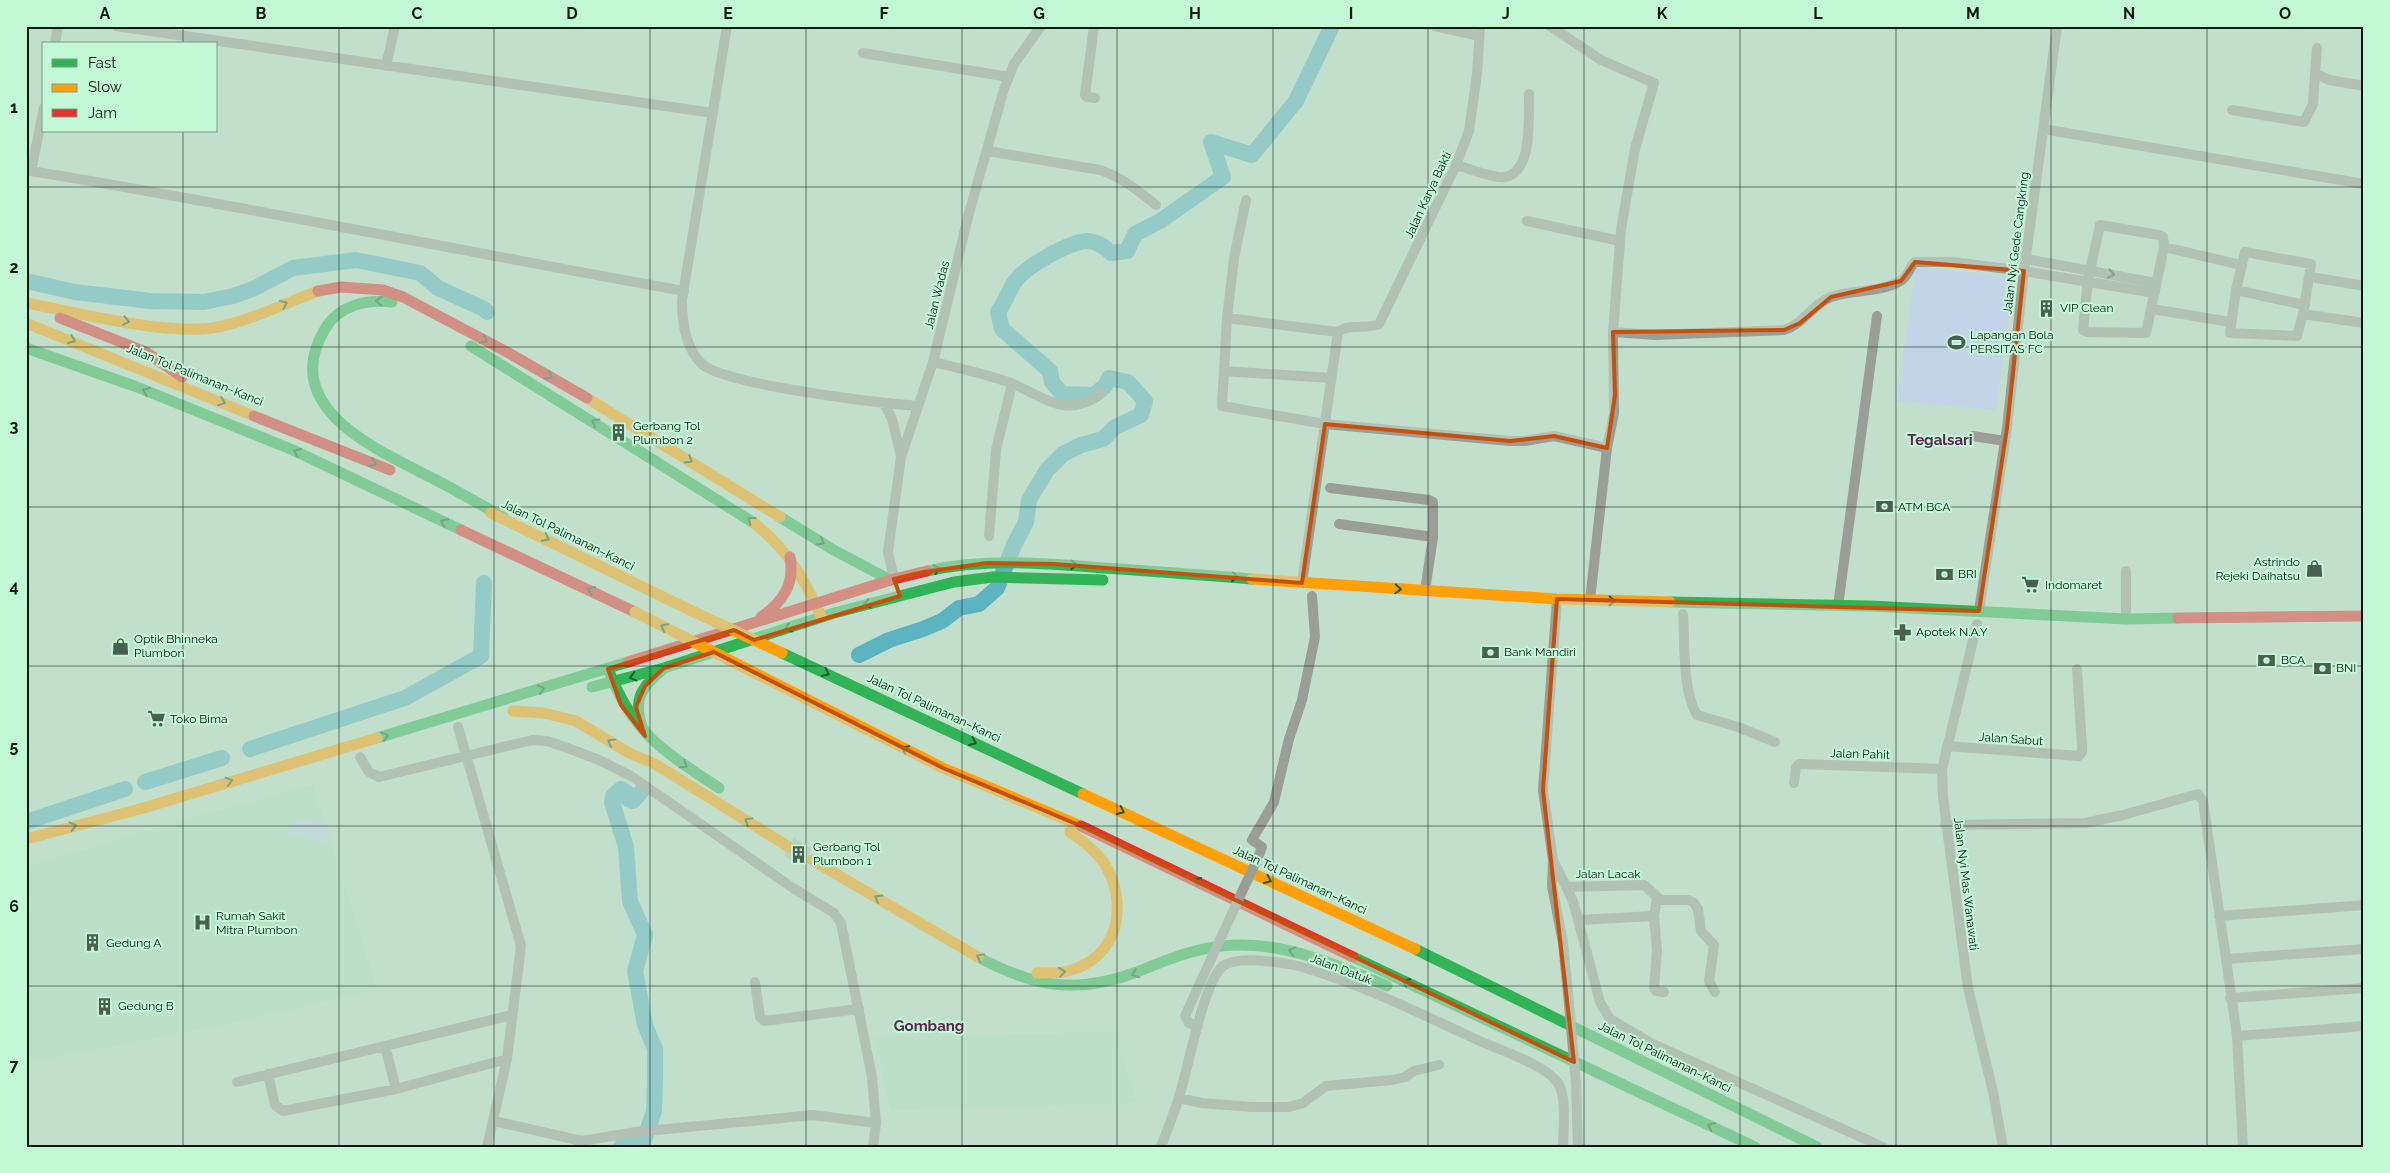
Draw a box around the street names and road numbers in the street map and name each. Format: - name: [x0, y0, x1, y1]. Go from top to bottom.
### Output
- street label: Jalan Karya Bakti: [1402, 149, 1454, 241]
- street label: Jalan Nyi Gede Cangkring: [2000, 171, 2032, 315]
- street label: Jalan Wadas: [922, 259, 952, 331]
- street label: Jalan Tol Palimanan–Kanci: [125, 341, 265, 409]
- street label: Jalan Tol Palimanan–Kanci: [499, 497, 637, 573]
- street label: Jalan Tol Palimanan–Kanci: [865, 671, 1003, 745]
- street label: Jalan Sabut: [1978, 730, 2044, 748]
- street label: Jalan Pahit: [1830, 746, 1890, 762]
- street label: Jalan Nyi Mas Wanawati: [1951, 817, 1981, 951]
- street label: Jalan Tol Palimanan–Kanci: [1231, 843, 1369, 917]
- street label: Jalan Lacak: [1575, 867, 1641, 881]
- street label: Jalan Datuk: [1308, 951, 1374, 987]
- street label: Jalan Tol Palimanan–Kanci: [1596, 1019, 1734, 1095]

